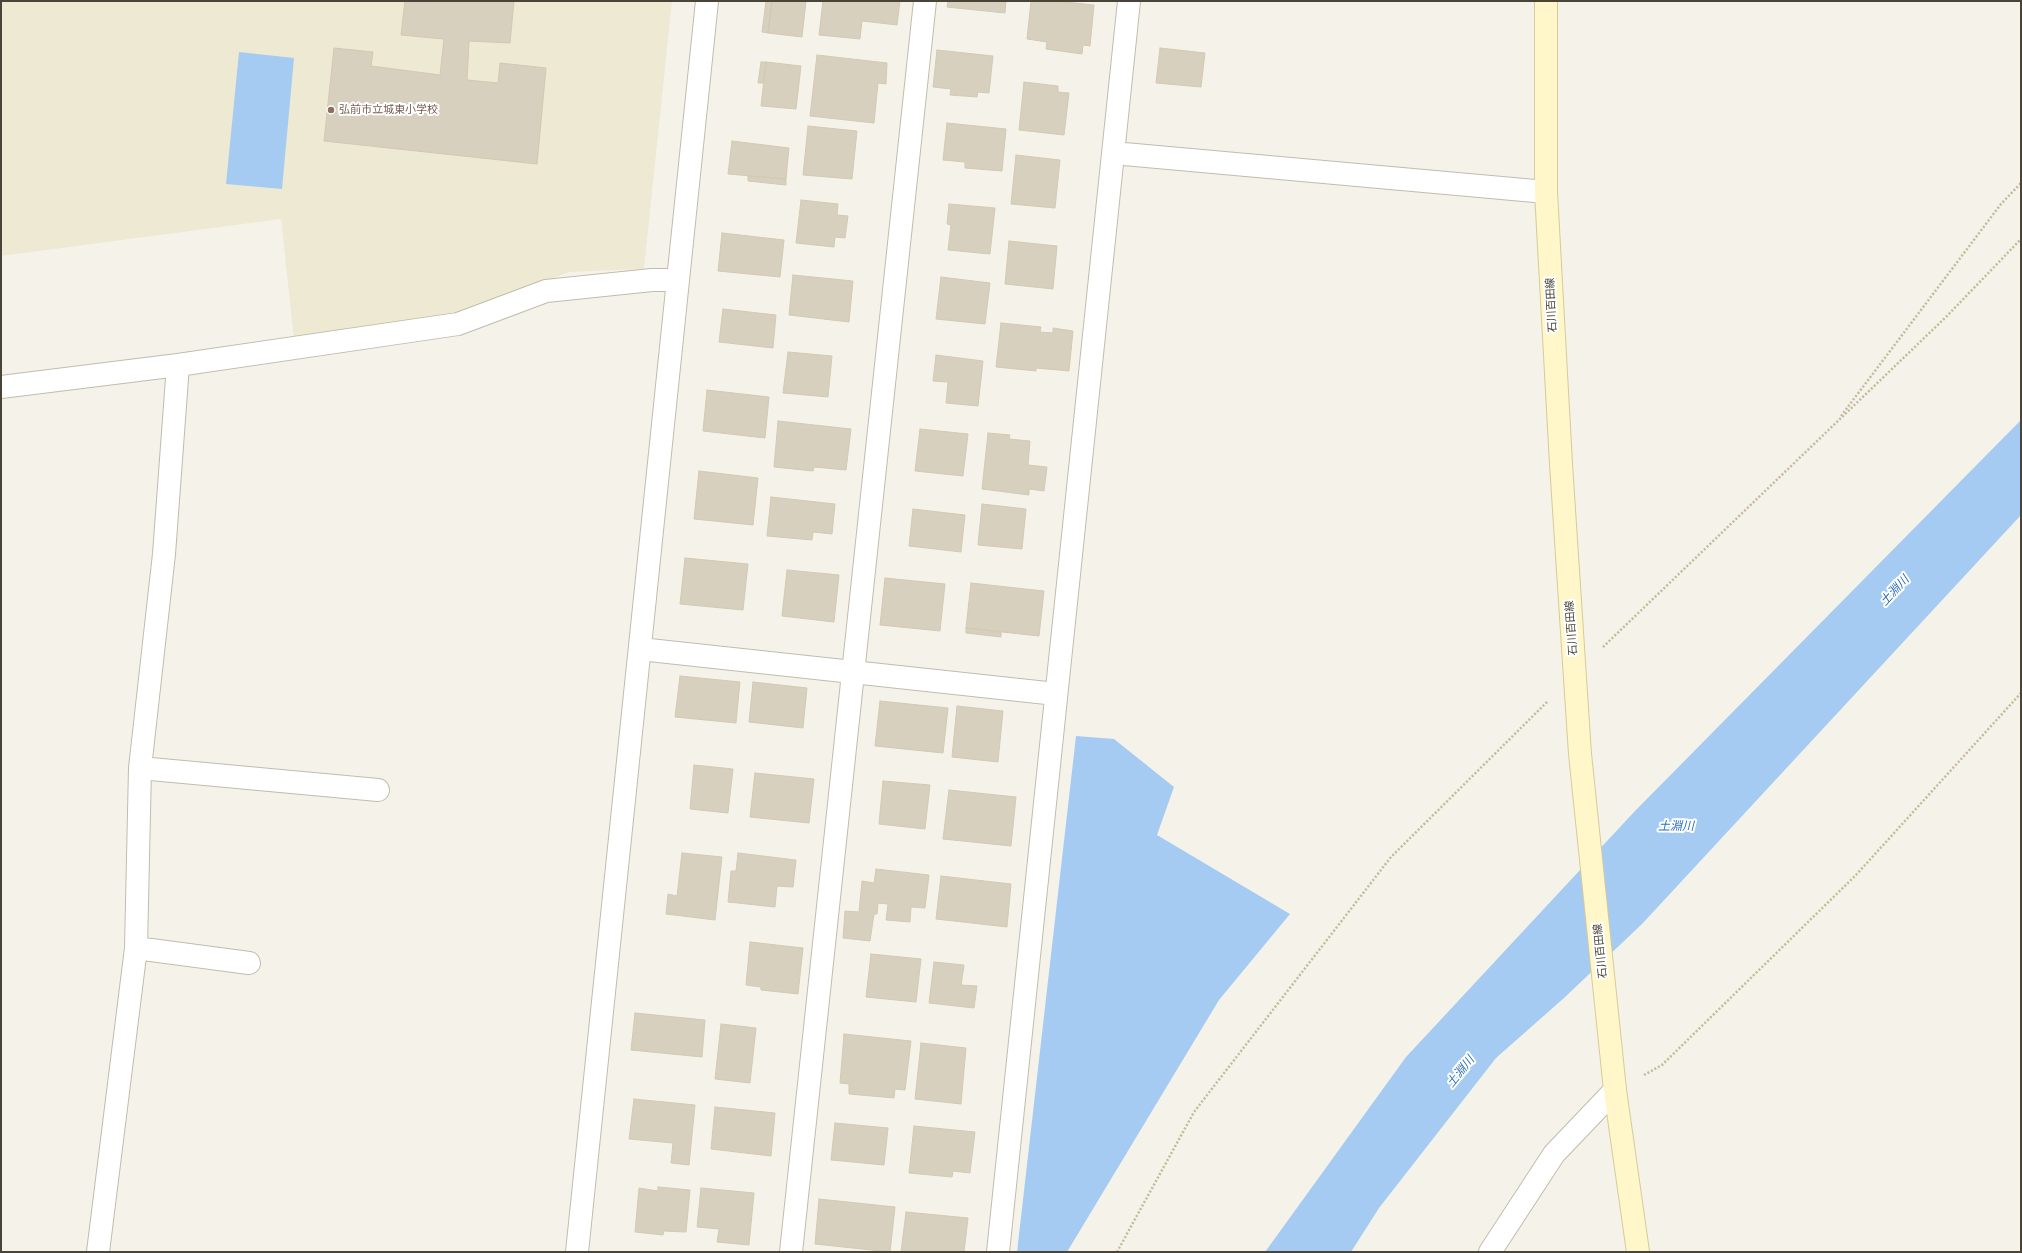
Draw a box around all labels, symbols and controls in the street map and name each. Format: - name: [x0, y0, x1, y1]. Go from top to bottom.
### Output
- place label: 弘前市立城東小学校: [339, 103, 438, 117]
- marker: 弘前市立城東小学校: [326, 105, 336, 115]
- street label: 石川百田線: [1544, 277, 1560, 333]
- water label: 土淵川: [1877, 573, 1913, 609]
- street label: 石川百田線: [1563, 600, 1581, 656]
- water label: 土淵川: [1658, 820, 1694, 834]
- street label: 石川百田線: [1592, 923, 1610, 979]
- water label: 土淵川: [1444, 1053, 1478, 1091]

